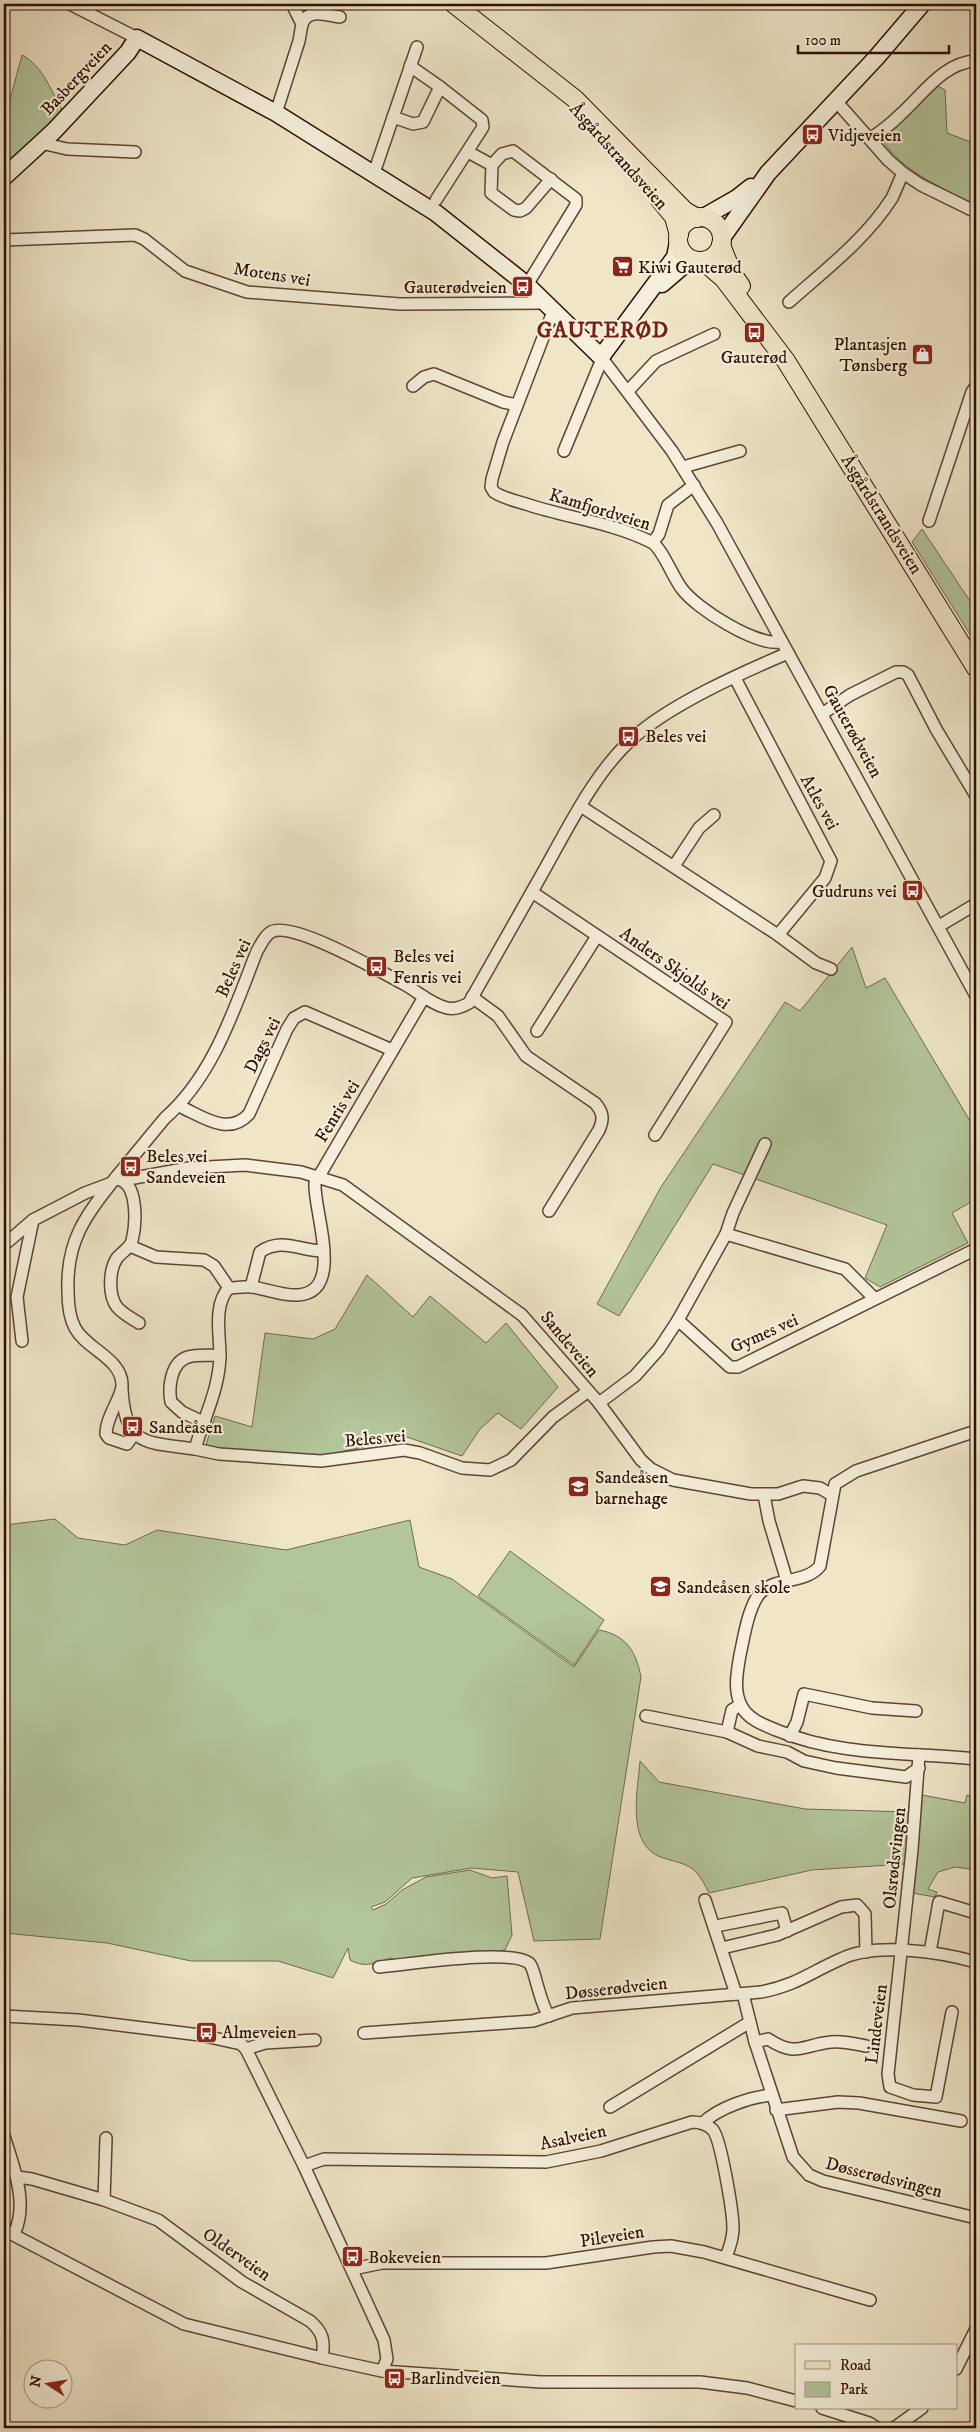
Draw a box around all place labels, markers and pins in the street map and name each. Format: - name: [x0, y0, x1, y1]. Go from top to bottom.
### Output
- bus stop icon: Vidjeveien: [800, 123, 824, 147]
- place label: Vidjeveien: [827, 125, 902, 147]
- supermarket icon: Kiwi Gauterød: [610, 255, 634, 279]
- place label: Kiwi Gauterød: [638, 257, 742, 279]
- bus stop icon: Gauterødveien: [511, 275, 535, 299]
- place label: Gauterødveien: [404, 277, 508, 299]
- bus stop icon: Gauterød: [742, 320, 766, 344]
- place label: Plantasjen Tønsberg: [834, 334, 908, 377]
- shop icon: Plantasjen Tønsberg: [911, 342, 935, 366]
- place label: Gauterød: [721, 347, 787, 369]
- bus stop icon: Beles vei: [617, 724, 641, 748]
- place label: Beles vei: [645, 726, 706, 748]
- bus stop icon: Gudruns vei: [901, 879, 925, 903]
- place label: Gudruns vei: [812, 881, 897, 903]
- place label: Beles vei Fenris vei: [393, 946, 462, 989]
- bus stop icon: Beles vei Fenris vei: [365, 954, 389, 978]
- place label: Beles vei Sandeveien: [146, 1146, 226, 1189]
- bus stop icon: Beles vei Sandeveien: [118, 1154, 142, 1178]
- bus stop icon: Sandeåsen: [121, 1415, 145, 1439]
- place label: Sandeåsen: [149, 1417, 223, 1439]
- place label: Sandeåsen barnehage: [595, 1467, 669, 1510]
- school or university icon: Sandeåsen barnehage: [567, 1475, 591, 1499]
- school or university icon: Sandeåsen skole: [649, 1575, 673, 1599]
- place label: Sandeåsen skole: [677, 1577, 791, 1599]
- bus stop icon: Almeveien: [194, 2020, 218, 2044]
- place label: Almeveien: [222, 2022, 297, 2044]
- bus stop icon: Bokeveien: [340, 2245, 364, 2269]
- place label: Bokeveien: [368, 2247, 442, 2269]
- bus stop icon: Barlindveien: [382, 2366, 406, 2390]
- place label: Barlindveien: [410, 2368, 501, 2390]

